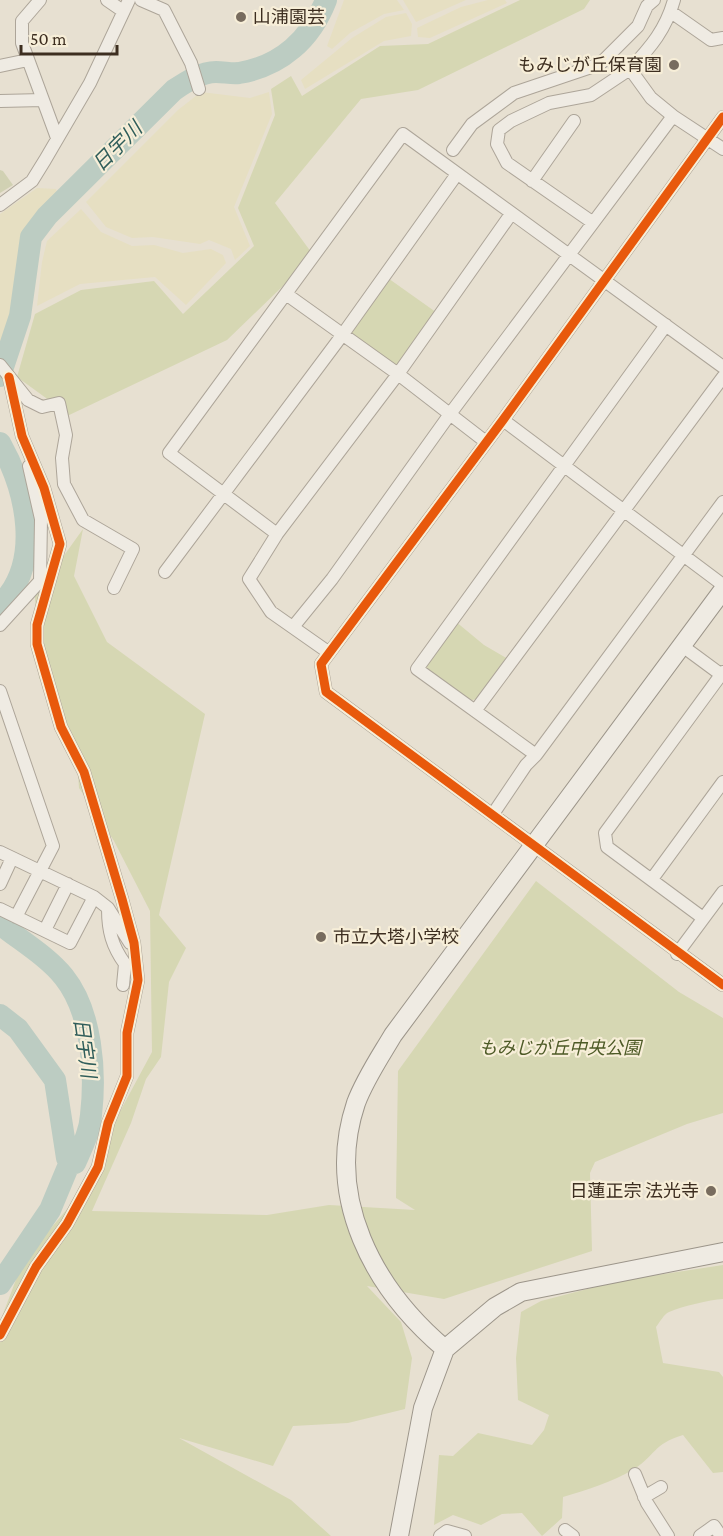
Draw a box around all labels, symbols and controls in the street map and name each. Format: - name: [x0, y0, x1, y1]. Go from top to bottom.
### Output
- place label: 山浦園芸: [253, 7, 325, 27]
- marker: 山浦園芸: [234, 10, 248, 24]
- scale bar: [21, 18, 117, 56]
- text: 50 m: [30, 29, 67, 49]
- place label: もみじが丘保育園: [518, 55, 662, 75]
- marker: もみじが丘保育園: [667, 58, 681, 72]
- water label: 日宇川: [88, 116, 147, 175]
- place label: 市立大塔小学校: [333, 927, 459, 947]
- marker: 市立大塔小学校: [314, 930, 328, 944]
- water label: 日宇川: [70, 1017, 100, 1081]
- park label: もみじが丘中央公園: [479, 1038, 644, 1058]
- place label: 日蓮正宗 法光寺: [570, 1181, 699, 1201]
- marker: 日蓮正宗 法光寺: [704, 1184, 718, 1198]

